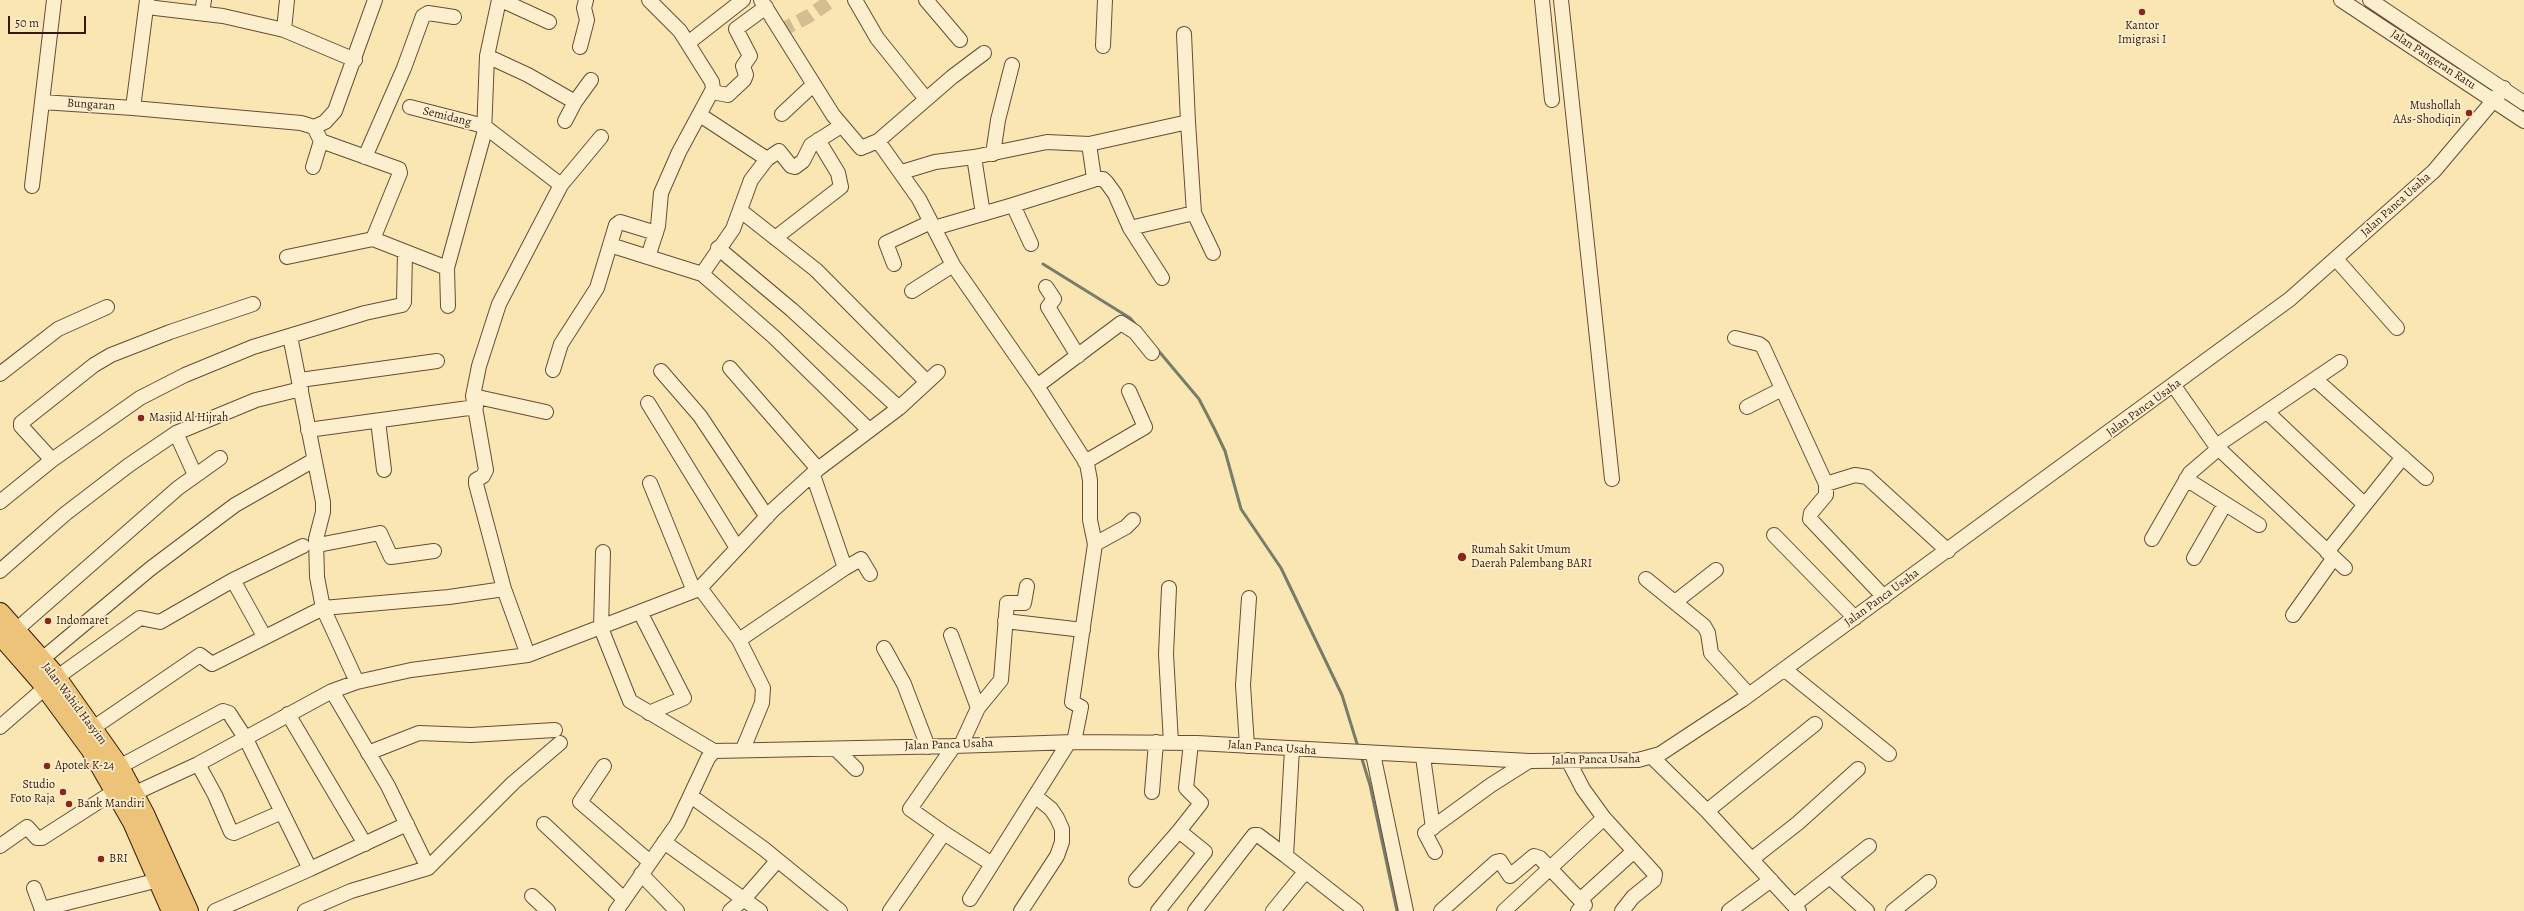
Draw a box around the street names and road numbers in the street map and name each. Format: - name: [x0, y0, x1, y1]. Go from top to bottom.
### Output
- street label: Jalan Pangeran Ratu: [2388, 27, 2478, 93]
- street label: Bungaran: [66, 96, 116, 114]
- street label: Semidang: [421, 104, 473, 130]
- street label: Jalan Panca Usaha: [2358, 170, 2434, 240]
- street label: Jalan Panca Usaha: [2104, 376, 2184, 440]
- street label: Jalan Panca Usaha: [1842, 566, 1922, 630]
- street label: Jalan Wahid Hasyim: [38, 660, 110, 748]
- street label: Jalan Panca Usaha: [904, 736, 994, 754]
- street label: Jalan Panca Usaha: [1227, 738, 1317, 758]
- street label: Jalan Panca Usaha: [1552, 752, 1640, 768]

